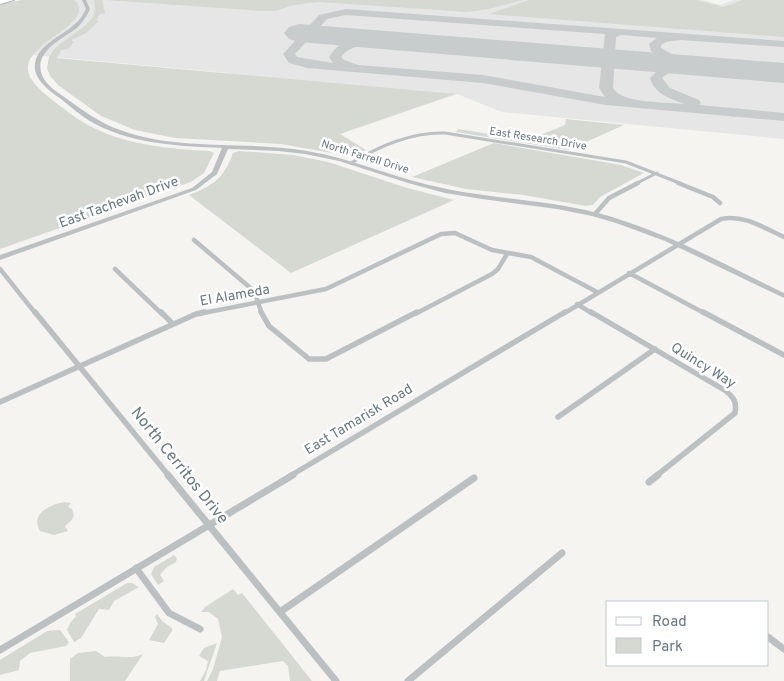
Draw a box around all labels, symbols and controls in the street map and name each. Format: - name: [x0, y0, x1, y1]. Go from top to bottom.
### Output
- street label: East Research Drive: [488, 124, 588, 154]
- street label: North Farrell Drive: [320, 137, 411, 177]
- street label: East Tachevah Drive: [57, 173, 181, 233]
- street label: El Alameda: [199, 281, 271, 311]
- street label: Quincy Way: [667, 339, 739, 393]
- street label: East Tamarisk Road: [302, 381, 416, 459]
- street label: North Cerritos Drive: [126, 404, 232, 528]
- legend: [606, 601, 769, 666]
- text: Road: [652, 613, 687, 632]
- text: Park: [652, 638, 683, 657]

